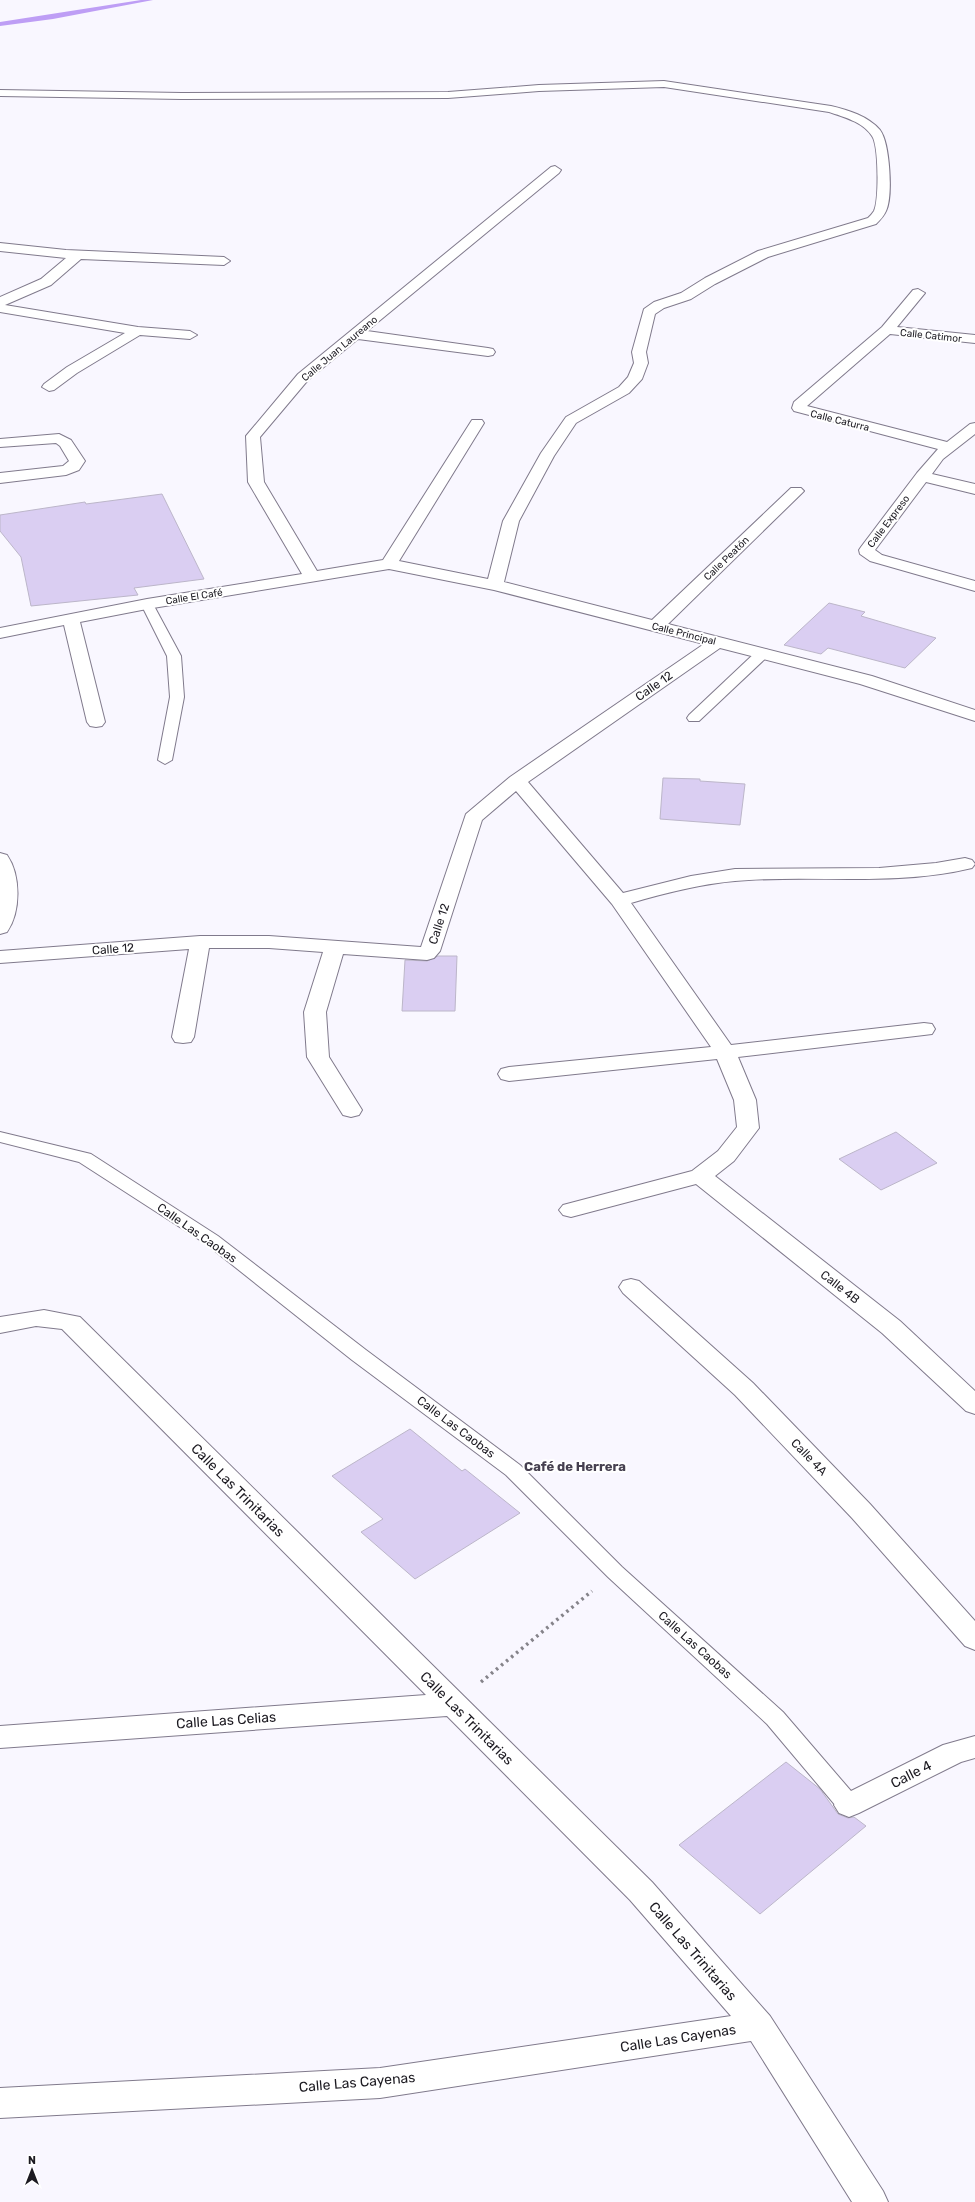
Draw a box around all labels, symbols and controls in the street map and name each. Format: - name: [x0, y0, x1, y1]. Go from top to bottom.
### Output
- street label: Calle Juan Laureano: [299, 313, 380, 384]
- street label: Calle Catimor: [899, 327, 963, 345]
- street label: Calle Caturra: [809, 408, 870, 434]
- street label: Calle Expreso: [865, 493, 913, 550]
- street label: Calle Peatón: [702, 534, 752, 583]
- street label: Calle El Café: [165, 587, 224, 607]
- street label: Calle Principal: [650, 620, 717, 648]
- street label: Calle 12: [633, 668, 675, 704]
- street label: Calle 12: [426, 902, 452, 946]
- street label: Calle 12: [91, 941, 135, 957]
- street label: Calle Las Caobas: [155, 1200, 239, 1266]
- street label: Calle 4B: [818, 1267, 862, 1307]
- street label: Calle Las Caobas: [414, 1393, 498, 1461]
- street label: Calle 4A: [788, 1436, 830, 1478]
- street label: Calle Las Trinitarias: [187, 1440, 288, 1541]
- district label: Café de Herrera: [524, 1459, 626, 1474]
- street label: Calle Las Caobas: [655, 1608, 735, 1682]
- street label: Calle Las Trinitarias: [416, 1668, 517, 1769]
- street label: Calle Las Celias: [175, 1709, 277, 1732]
- street label: Calle 4: [888, 1757, 935, 1792]
- street label: Calle Las Trinitarias: [645, 1898, 740, 2004]
- street label: Calle Las Cayenas: [619, 2021, 737, 2056]
- street label: Calle Las Cayenas: [298, 2069, 416, 2096]
- north arrow: [12, 2150, 52, 2190]
- text: N: [28, 2154, 36, 2167]

